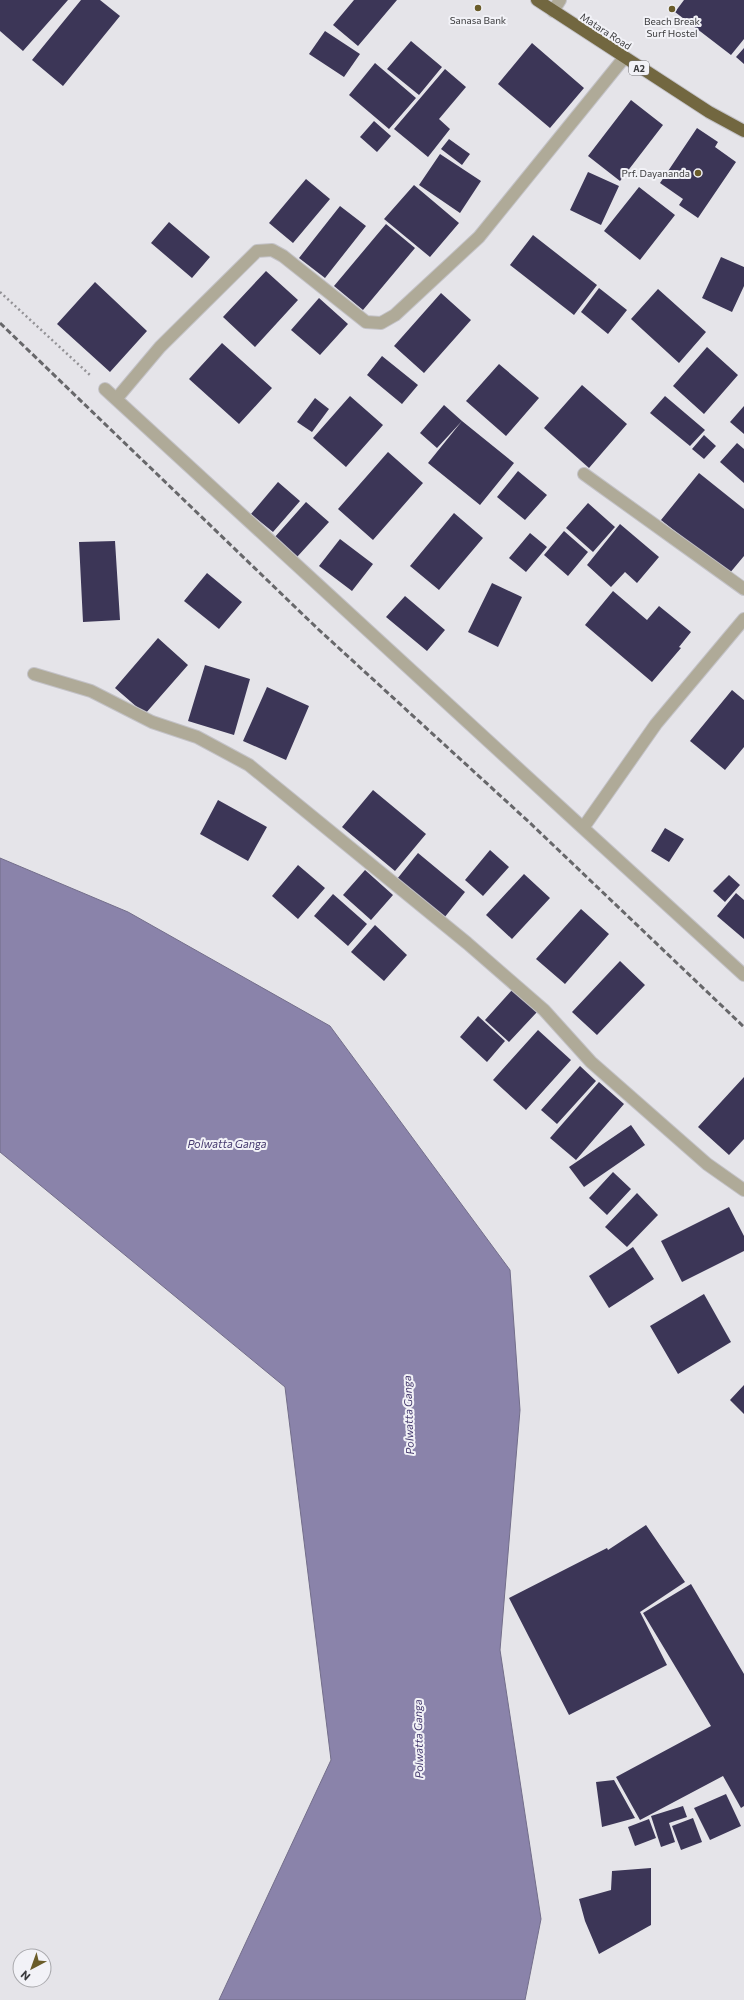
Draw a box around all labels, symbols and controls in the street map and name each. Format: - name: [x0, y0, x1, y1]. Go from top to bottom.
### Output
- marker: Sanasa Bank: [473, 3, 483, 13]
- marker: Beach Break Surf Hostel: [667, 4, 677, 14]
- street label: Matara Road: [578, 10, 634, 52]
- place label: Sanasa Bank: [450, 14, 507, 26]
- place label: Beach Break Surf Hostel: [644, 15, 700, 39]
- road number: A2: [629, 61, 649, 75]
- place label: Prf. Dayananda: [622, 167, 690, 179]
- marker: Prf. Dayananda: [693, 168, 703, 178]
- water label: Polwatta Ganga: [187, 1137, 267, 1150]
- water label: Polwatta Ganga: [400, 1375, 416, 1455]
- water label: Polwatta Ganga: [411, 1699, 425, 1779]
- north arrow: [12, 1948, 52, 1988]
- text: N: [18, 1968, 32, 1984]

